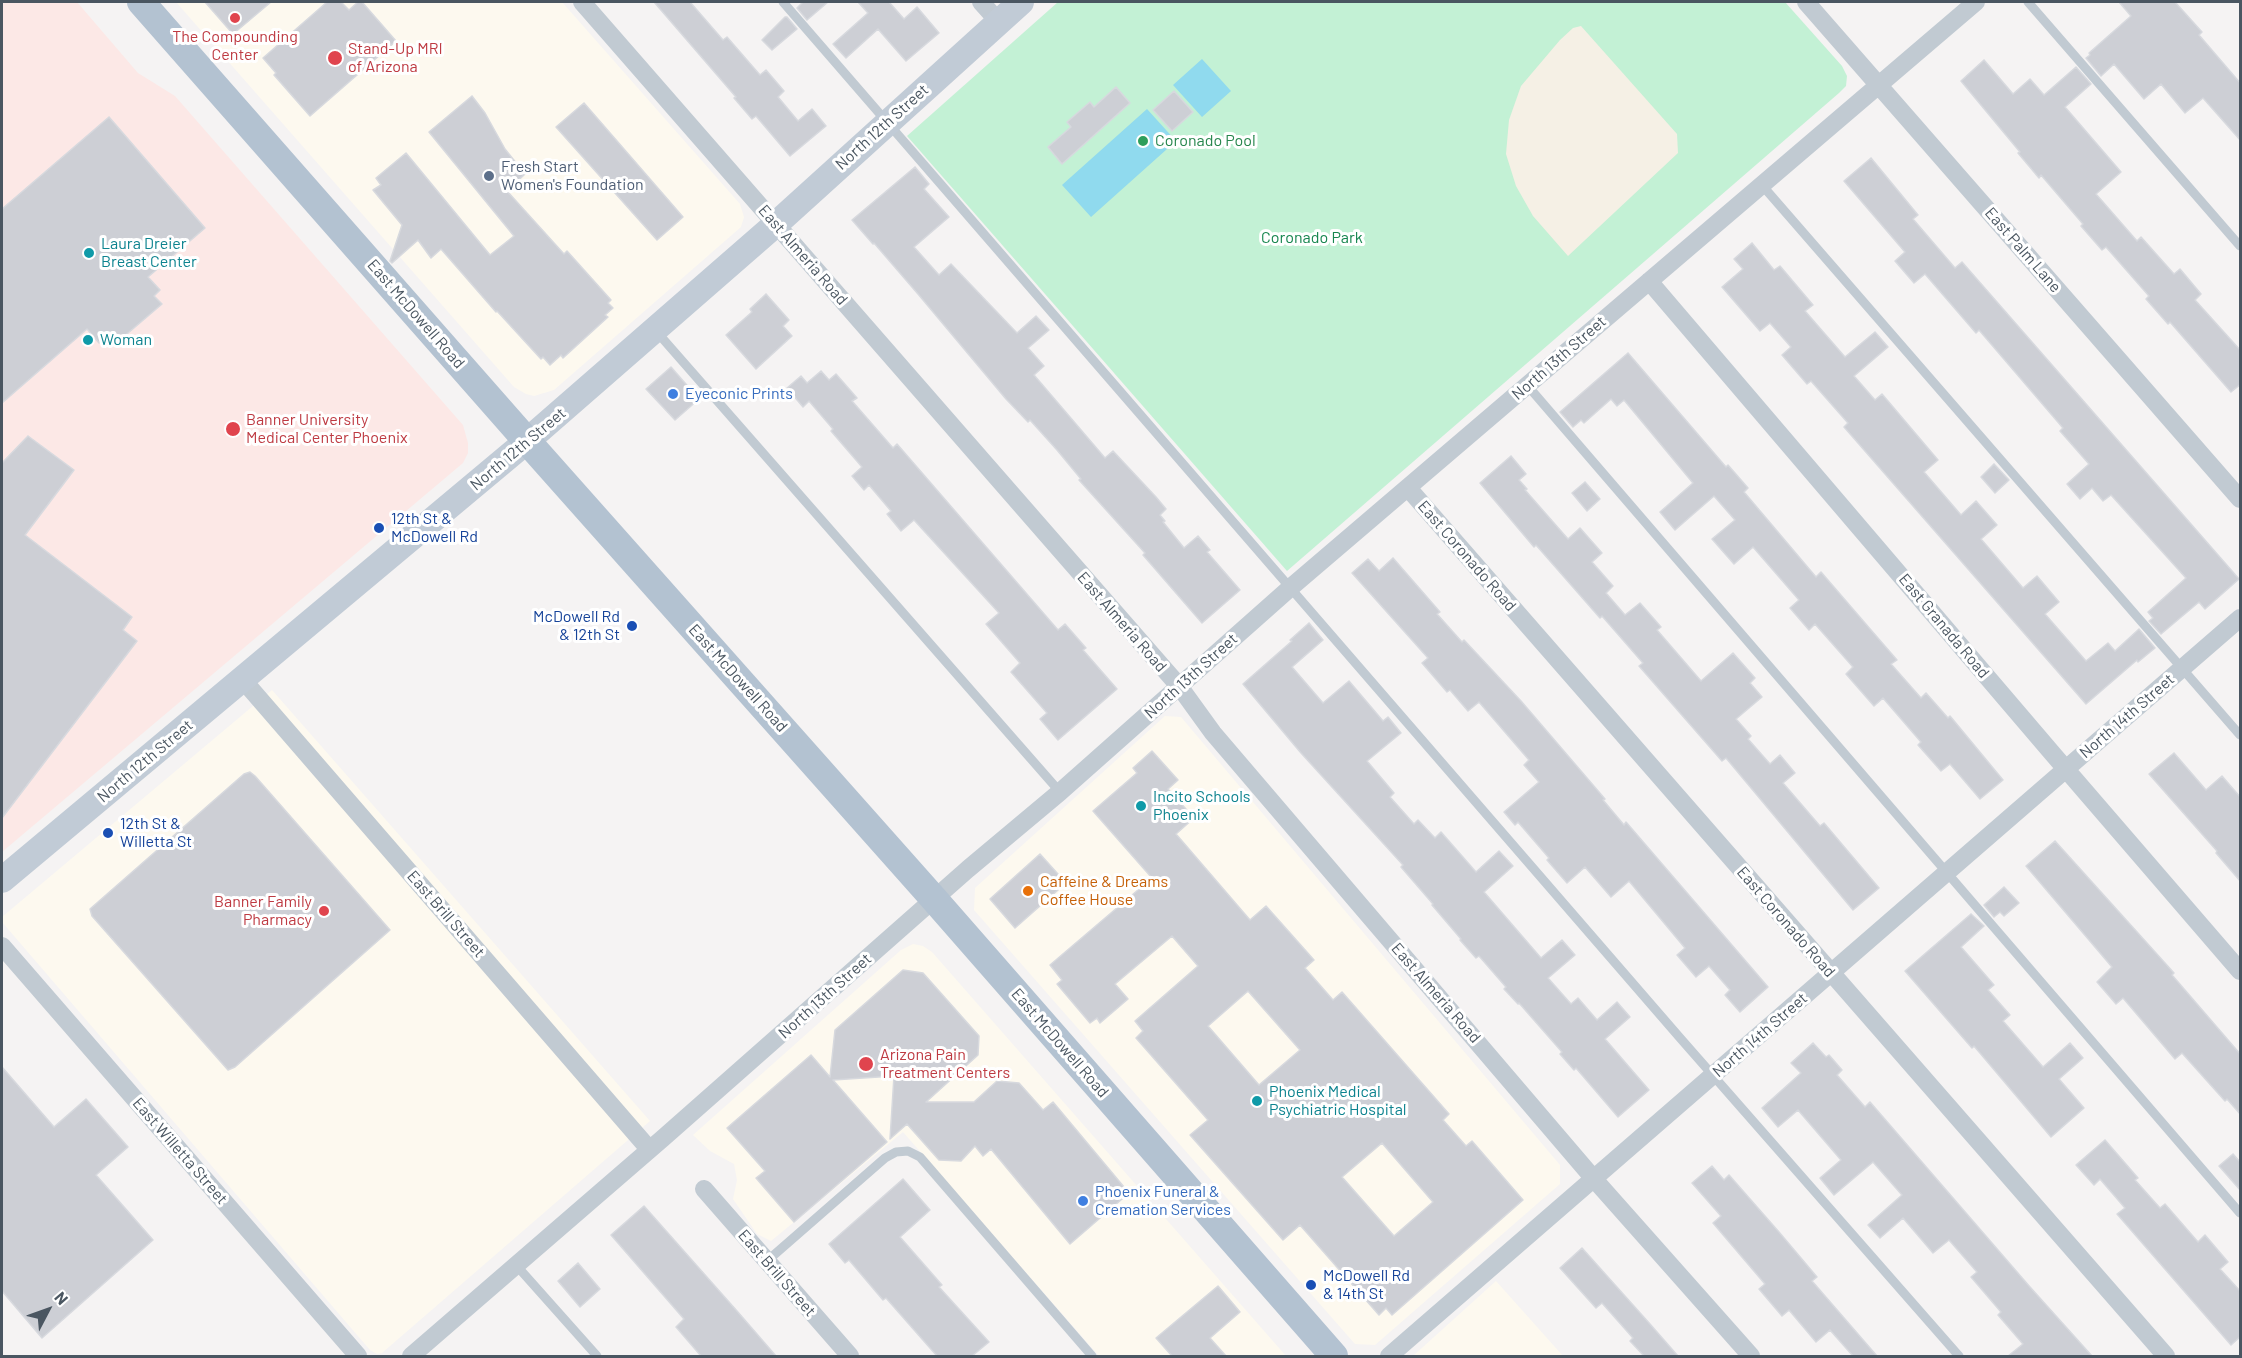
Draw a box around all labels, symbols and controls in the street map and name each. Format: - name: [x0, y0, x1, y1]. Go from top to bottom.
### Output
- marker: The Compounding Center: [228, 11, 242, 25]
- place label: The Compounding Center: [172, 27, 298, 65]
- place label: Stand-Up MRI of Arizona: [348, 39, 443, 77]
- marker: Stand-Up MRI of Arizona: [326, 49, 344, 67]
- street label: North 12th Street: [831, 80, 933, 174]
- place label: Coronado Pool: [1155, 131, 1256, 151]
- marker: Coronado Pool: [1136, 134, 1150, 148]
- place label: Fresh Start Women's Foundation: [501, 157, 644, 195]
- marker: Fresh Start Women's Foundation: [482, 169, 496, 183]
- street label: East Almeria Road: [754, 201, 852, 309]
- street label: East Palm Lane: [1981, 203, 2065, 297]
- park label: Coronado Park: [1261, 228, 1363, 248]
- place label: Laura Dreier Breast Center: [101, 234, 197, 272]
- marker: Laura Dreier Breast Center: [82, 246, 96, 260]
- street label: East McDowell Road: [363, 256, 469, 372]
- street label: North 13th Street: [1508, 312, 1610, 404]
- place label: Woman: [100, 330, 152, 350]
- marker: Woman: [81, 333, 95, 347]
- place label: Eyeconic Prints: [685, 384, 793, 404]
- marker: Eyeconic Prints: [666, 387, 680, 401]
- street label: North 12th Street: [466, 403, 570, 495]
- place label: Banner University Medical Center Phoenix: [246, 410, 408, 448]
- marker: Banner University Medical Center Phoenix: [224, 420, 242, 438]
- street label: East Coronado Road: [1414, 497, 1520, 615]
- place label: 12th St & McDowell Rd: [391, 509, 478, 547]
- marker: 12th St & McDowell Rd: [372, 521, 386, 535]
- street label: East Almeria Road: [1073, 568, 1171, 676]
- street label: East Granada Road: [1895, 570, 1993, 682]
- place label: McDowell Rd & 12th St: [533, 607, 620, 645]
- marker: McDowell Rd & 12th St: [625, 619, 639, 633]
- street label: East McDowell Road: [685, 620, 791, 736]
- street label: North 13th Street: [1141, 629, 1241, 723]
- street label: North 14th Street: [2076, 670, 2178, 762]
- street label: North 12th Street: [93, 715, 197, 807]
- place label: Incito Schools Phoenix: [1153, 787, 1251, 825]
- marker: Incito Schools Phoenix: [1134, 799, 1148, 813]
- place label: 12th St & Willetta St: [120, 814, 192, 852]
- marker: 12th St & Willetta St: [101, 826, 115, 840]
- street label: East Coronado Road: [1733, 863, 1839, 981]
- street label: East Brill Street: [403, 867, 489, 961]
- place label: Caffeine & Dreams Coffee House: [1040, 872, 1168, 910]
- marker: Caffeine & Dreams Coffee House: [1021, 884, 1035, 898]
- place label: Banner Family Pharmacy: [214, 892, 312, 930]
- marker: Banner Family Pharmacy: [317, 904, 331, 918]
- street label: East Almeria Road: [1387, 939, 1485, 1047]
- street label: North 13th Street: [775, 949, 875, 1043]
- street label: East McDowell Road: [1007, 985, 1113, 1101]
- street label: North 14th Street: [1709, 989, 1811, 1081]
- place label: Arizona Pain Treatment Centers: [880, 1045, 1010, 1083]
- marker: Arizona Pain Treatment Centers: [857, 1055, 875, 1073]
- place label: Phoenix Medical Psychiatric Hospital: [1269, 1082, 1407, 1120]
- street label: East Willetta Street: [128, 1094, 232, 1208]
- marker: Phoenix Medical Psychiatric Hospital: [1250, 1094, 1264, 1108]
- place label: Phoenix Funeral & Cremation Services: [1095, 1182, 1231, 1220]
- marker: Phoenix Funeral & Cremation Services: [1076, 1194, 1090, 1208]
- street label: East Brill Street: [734, 1226, 820, 1320]
- place label: McDowell Rd & 14th St: [1323, 1266, 1410, 1304]
- marker: McDowell Rd & 14th St: [1304, 1278, 1318, 1292]
- north arrow: [18, 1280, 78, 1340]
- text: N: [51, 1288, 73, 1308]

